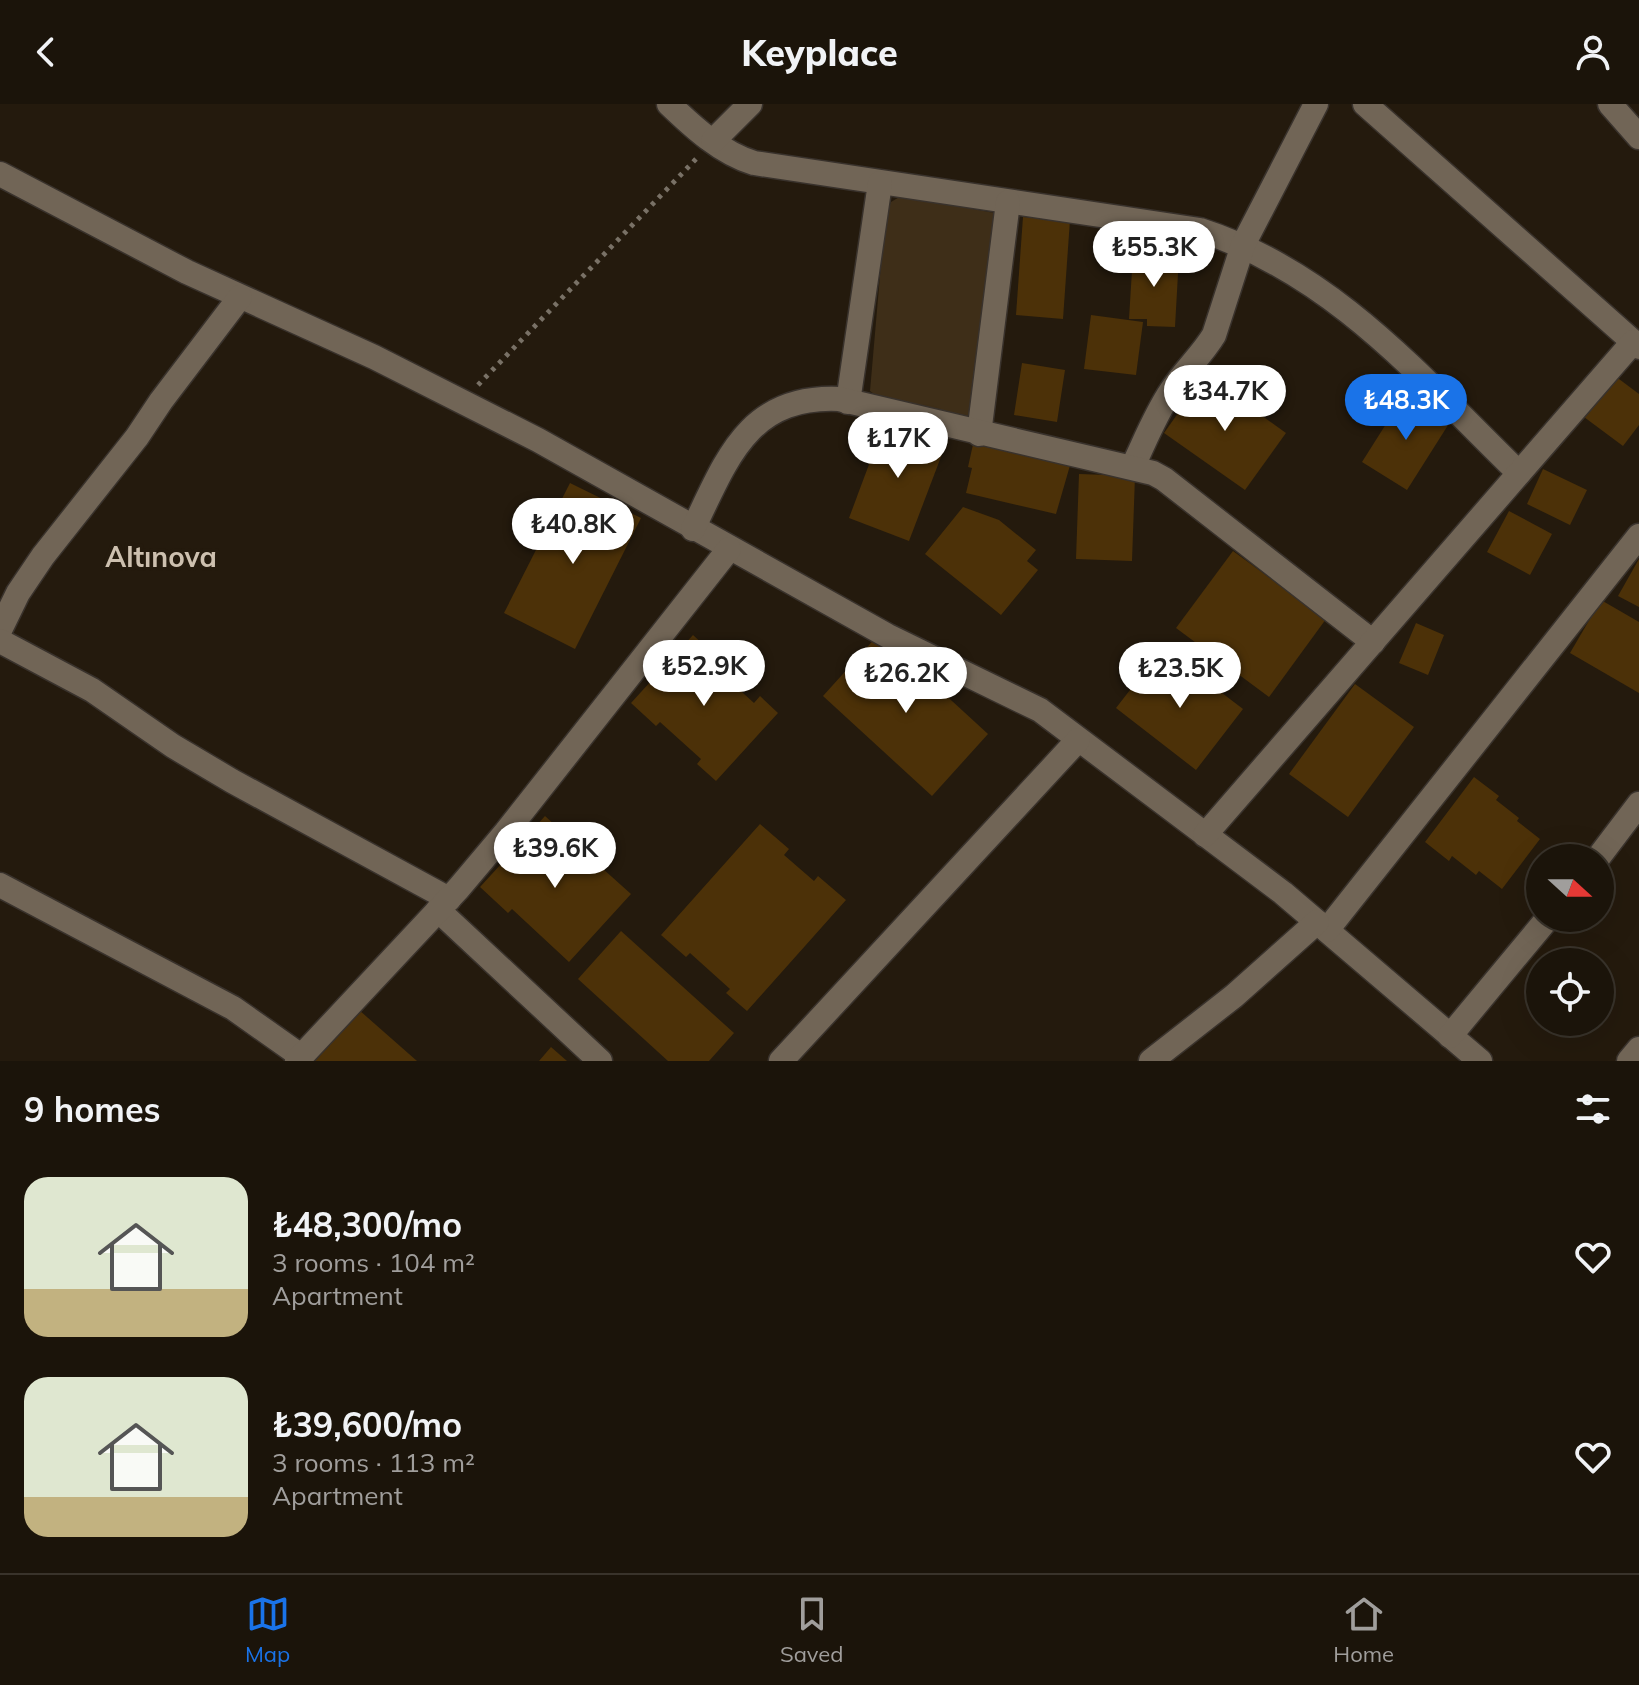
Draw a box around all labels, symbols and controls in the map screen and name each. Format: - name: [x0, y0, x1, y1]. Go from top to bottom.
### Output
- icon: back: [24, 30, 68, 74]
- text: Keyplace: [741, 30, 898, 75]
- icon: person: [1571, 30, 1615, 74]
- pin: ₺55.3K: [1089, 221, 1219, 289]
- text: ₺55.3K: [1111, 230, 1197, 263]
- pin: ₺34.7K: [1160, 365, 1290, 433]
- text: ₺34.7K: [1182, 374, 1268, 407]
- pin: ₺48.3K: [1341, 374, 1471, 442]
- text: ₺48.3K: [1363, 383, 1449, 416]
- pin: ₺17K: [851, 412, 945, 480]
- text: ₺17K: [866, 421, 930, 454]
- pin: ₺40.8K: [508, 498, 638, 566]
- text: ₺40.8K: [530, 507, 616, 540]
- district label: Altınova: [105, 539, 217, 574]
- pin: ₺52.9K: [639, 640, 769, 708]
- pin: ₺23.5K: [1115, 642, 1245, 710]
- pin: ₺26.2K: [841, 647, 971, 715]
- text: ₺52.9K: [661, 649, 747, 682]
- text: ₺23.5K: [1137, 651, 1223, 684]
- text: ₺26.2K: [863, 656, 949, 689]
- pin: ₺39.6K: [490, 822, 620, 890]
- text: ₺39.6K: [512, 831, 598, 864]
- north arrow: [1526, 844, 1614, 932]
- map controls: [1526, 844, 1614, 1036]
- button: locate: [1526, 948, 1614, 1036]
- icon: filters: [1571, 1087, 1615, 1131]
- text: 9 homes: [24, 1088, 161, 1131]
- text: ₺48,300/mo: [272, 1203, 462, 1246]
- icon: home: [88, 1209, 184, 1305]
- icon: heart: [1571, 1235, 1615, 1279]
- text: 3 rooms · 104 m²: [272, 1246, 475, 1279]
- text: Apartment: [272, 1279, 403, 1312]
- text: ₺39,600/mo: [272, 1403, 462, 1446]
- icon: home: [88, 1409, 184, 1505]
- icon: heart: [1571, 1435, 1615, 1479]
- text: 3 rooms · 113 m²: [272, 1446, 475, 1479]
- text: Apartment: [272, 1479, 403, 1512]
- tab: Map: [245, 1592, 290, 1668]
- tab: Saved: [780, 1592, 844, 1668]
- tab: Home: [1333, 1592, 1394, 1668]

